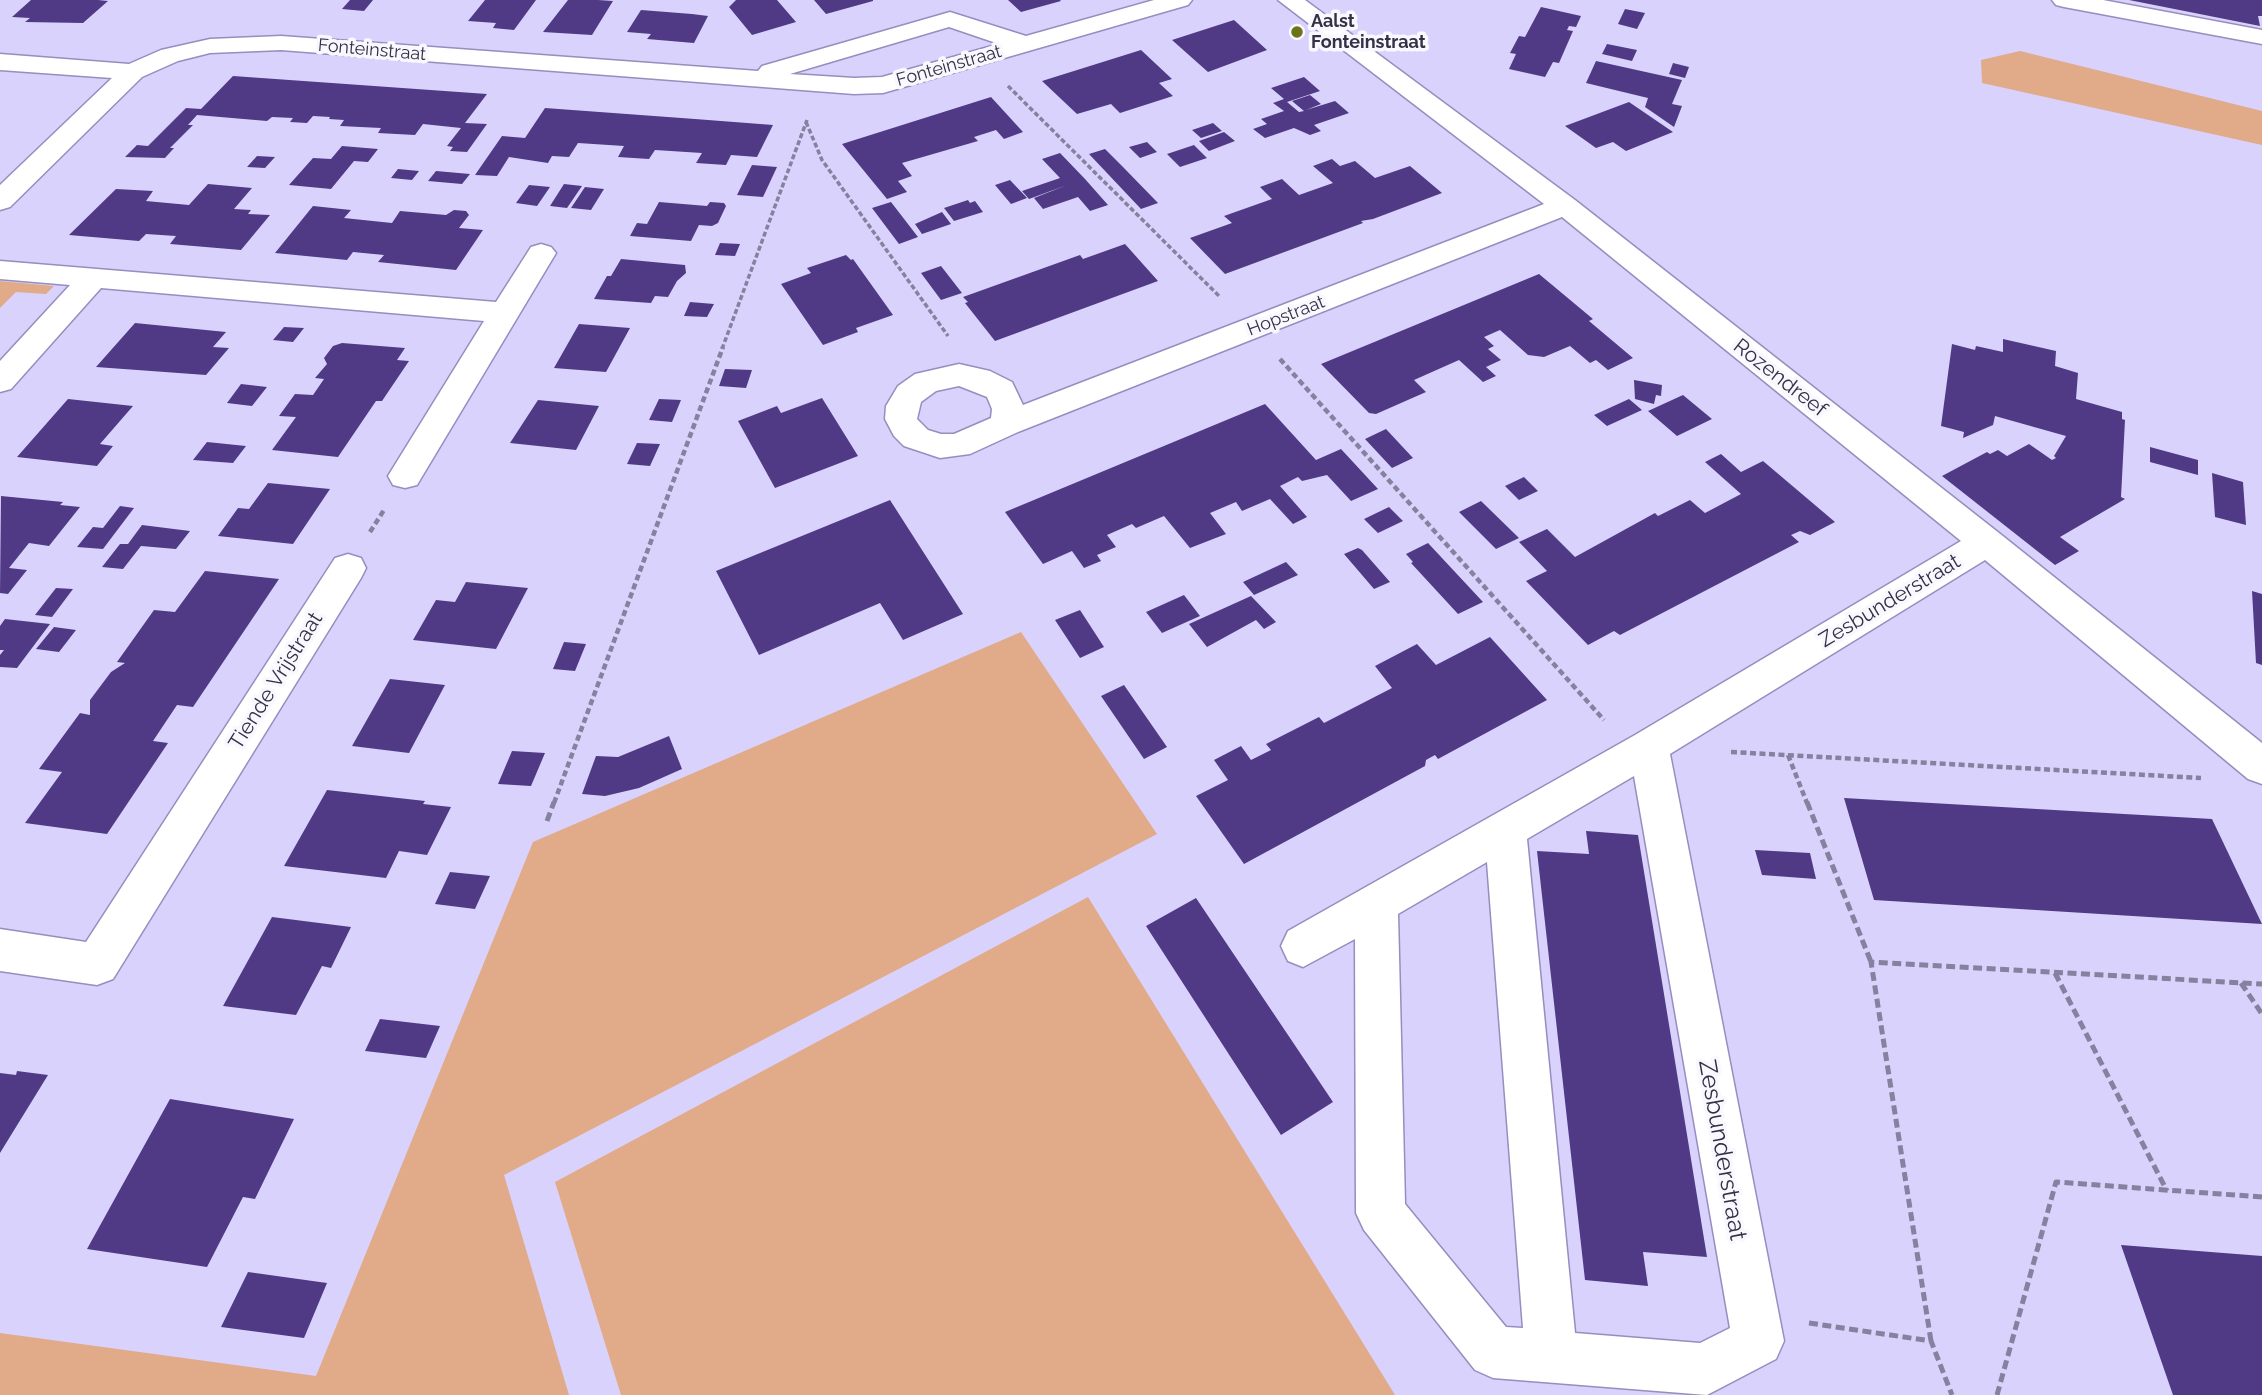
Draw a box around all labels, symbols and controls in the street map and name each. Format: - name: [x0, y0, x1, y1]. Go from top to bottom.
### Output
- place label: Aalst Fonteinstraat: [1311, 11, 1426, 54]
- marker: Aalst Fonteinstraat: [1289, 24, 1305, 40]
- street label: Fonteinstraat: [317, 35, 427, 65]
- street label: Fonteinstraat: [894, 41, 1004, 91]
- street label: Hopstraat: [1244, 291, 1328, 341]
- street label: Rozendreef: [1728, 334, 1832, 422]
- street label: Zesbunderstraat: [1815, 549, 1965, 653]
- street label: Tiende Vrijstraat: [224, 608, 328, 754]
- street label: Zesbunderstraat: [1692, 1057, 1752, 1243]

